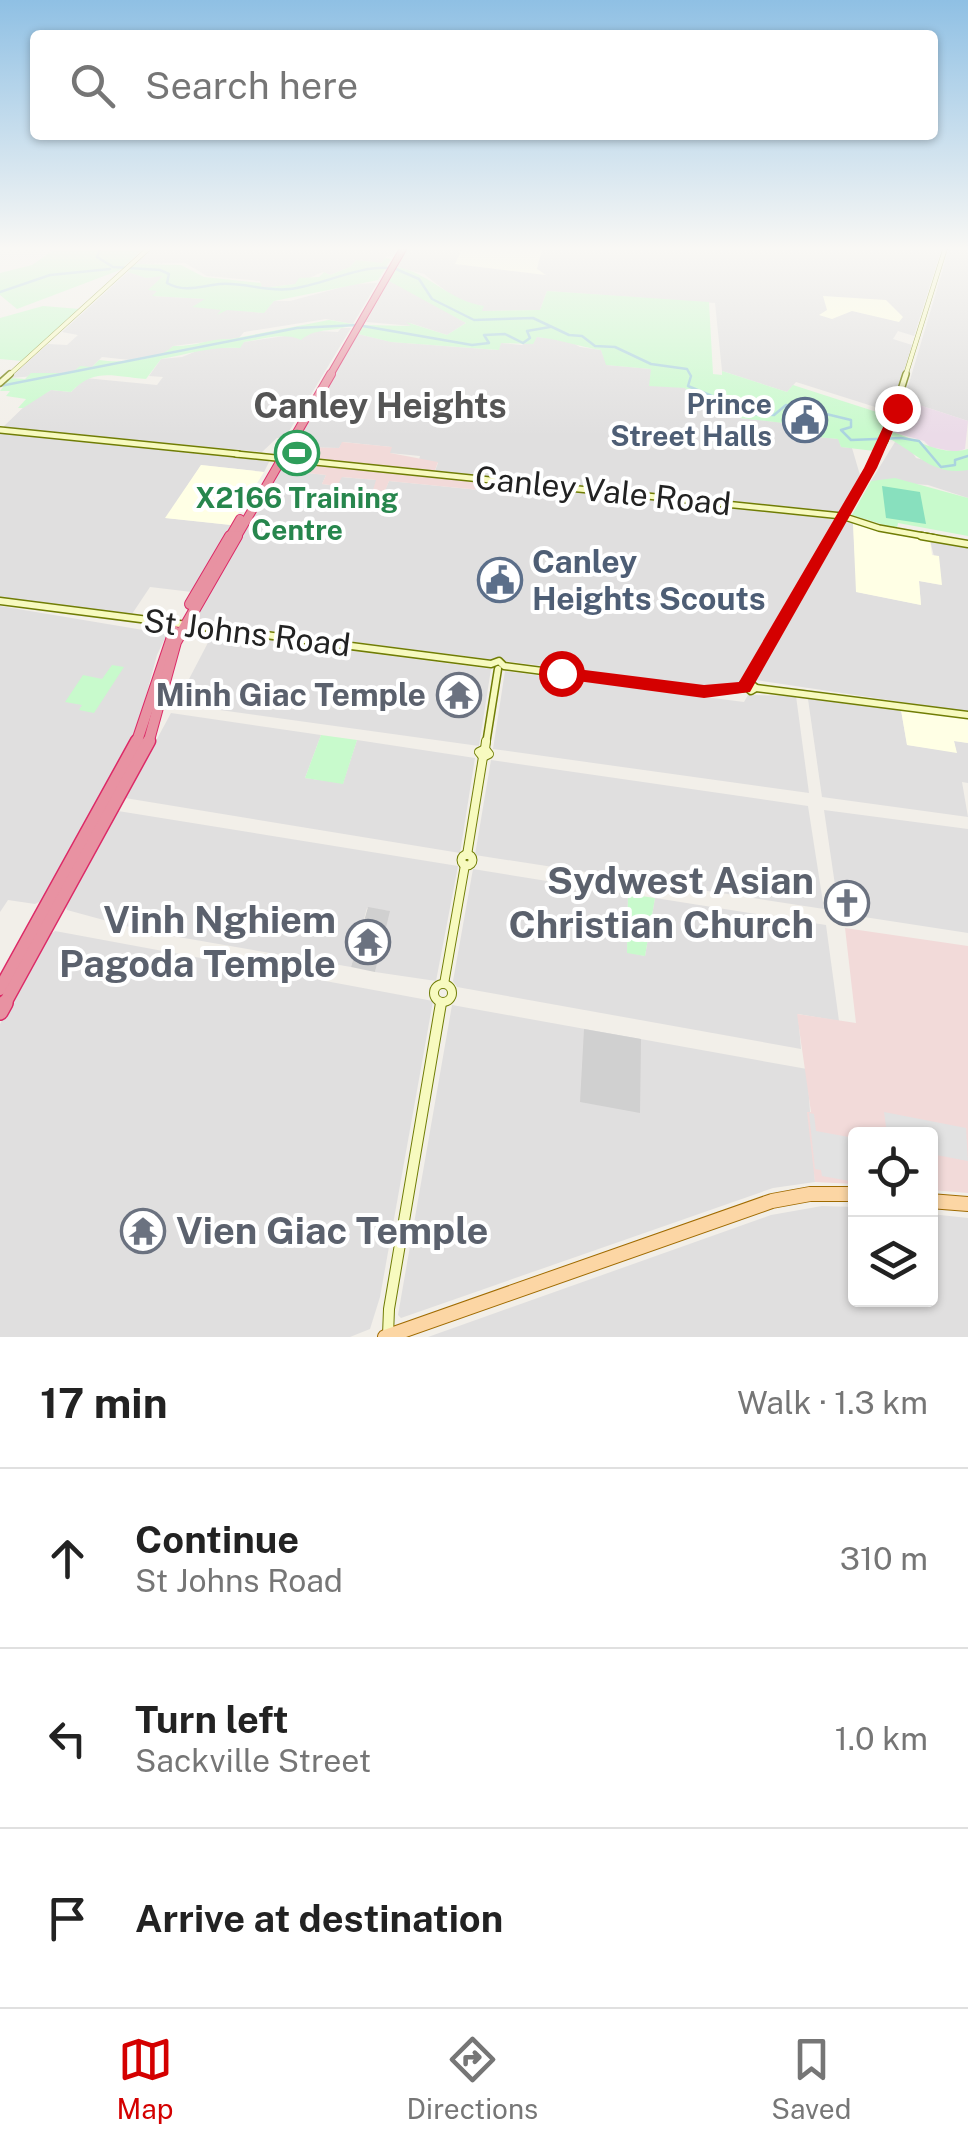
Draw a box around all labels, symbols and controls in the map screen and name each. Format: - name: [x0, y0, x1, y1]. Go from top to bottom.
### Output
- search box: [30, 30, 938, 140]
- icon: search: [65, 58, 120, 113]
- text: Search here: [145, 63, 358, 108]
- district label: Canley Heights: [253, 385, 507, 426]
- route end: [875, 386, 921, 432]
- place label: Prince Street Halls: [610, 387, 772, 452]
- public building icon: Prince Street Halls: [782, 397, 828, 443]
- sports icon: X2166 Training Centre: [274, 430, 320, 476]
- street label: Canley Vale Road: [473, 459, 733, 522]
- place label: X2166 Training Centre: [196, 481, 398, 546]
- place label: Canley Heights Scouts: [532, 543, 766, 617]
- public building icon: Canley Heights Scouts: [477, 557, 523, 603]
- street label: St Johns Road: [142, 601, 353, 664]
- route start: [539, 651, 585, 697]
- temple icon: Minh Giac Temple: [436, 672, 482, 718]
- place label: Minh Giac Temple: [155, 676, 426, 713]
- place label: Sydwest Asian Christian Church: [509, 858, 814, 947]
- church icon: Sydwest Asian Christian Church: [824, 880, 870, 926]
- place label: Vinh Nghiem Pagoda Temple: [59, 897, 336, 986]
- temple icon: Vinh Nghiem Pagoda Temple: [345, 919, 391, 965]
- map controls: [848, 1127, 938, 1307]
- button: locate: [848, 1127, 938, 1217]
- temple icon: Vien Giac Temple: [120, 1208, 166, 1254]
- place label: Vien Giac Temple: [176, 1208, 488, 1253]
- button: layers: [848, 1217, 938, 1307]
- text: 17 min: [40, 1378, 168, 1427]
- text: Walk · 1.3 km: [737, 1384, 928, 1421]
- text: Continue: [135, 1517, 299, 1562]
- icon: ahead: [40, 1531, 95, 1586]
- text: 310 m: [840, 1540, 928, 1577]
- text: St Johns Road: [135, 1562, 343, 1599]
- text: Turn left: [135, 1697, 289, 1742]
- icon: left: [40, 1711, 95, 1766]
- text: 1.0 km: [835, 1720, 928, 1757]
- text: Sackville Street: [135, 1742, 371, 1779]
- icon: arrive: [40, 1891, 95, 1946]
- text: Arrive at destination: [135, 1896, 503, 1941]
- tab: Map: [117, 2032, 173, 2125]
- tab: Directions: [407, 2032, 538, 2125]
- tab: Saved: [771, 2032, 851, 2125]

